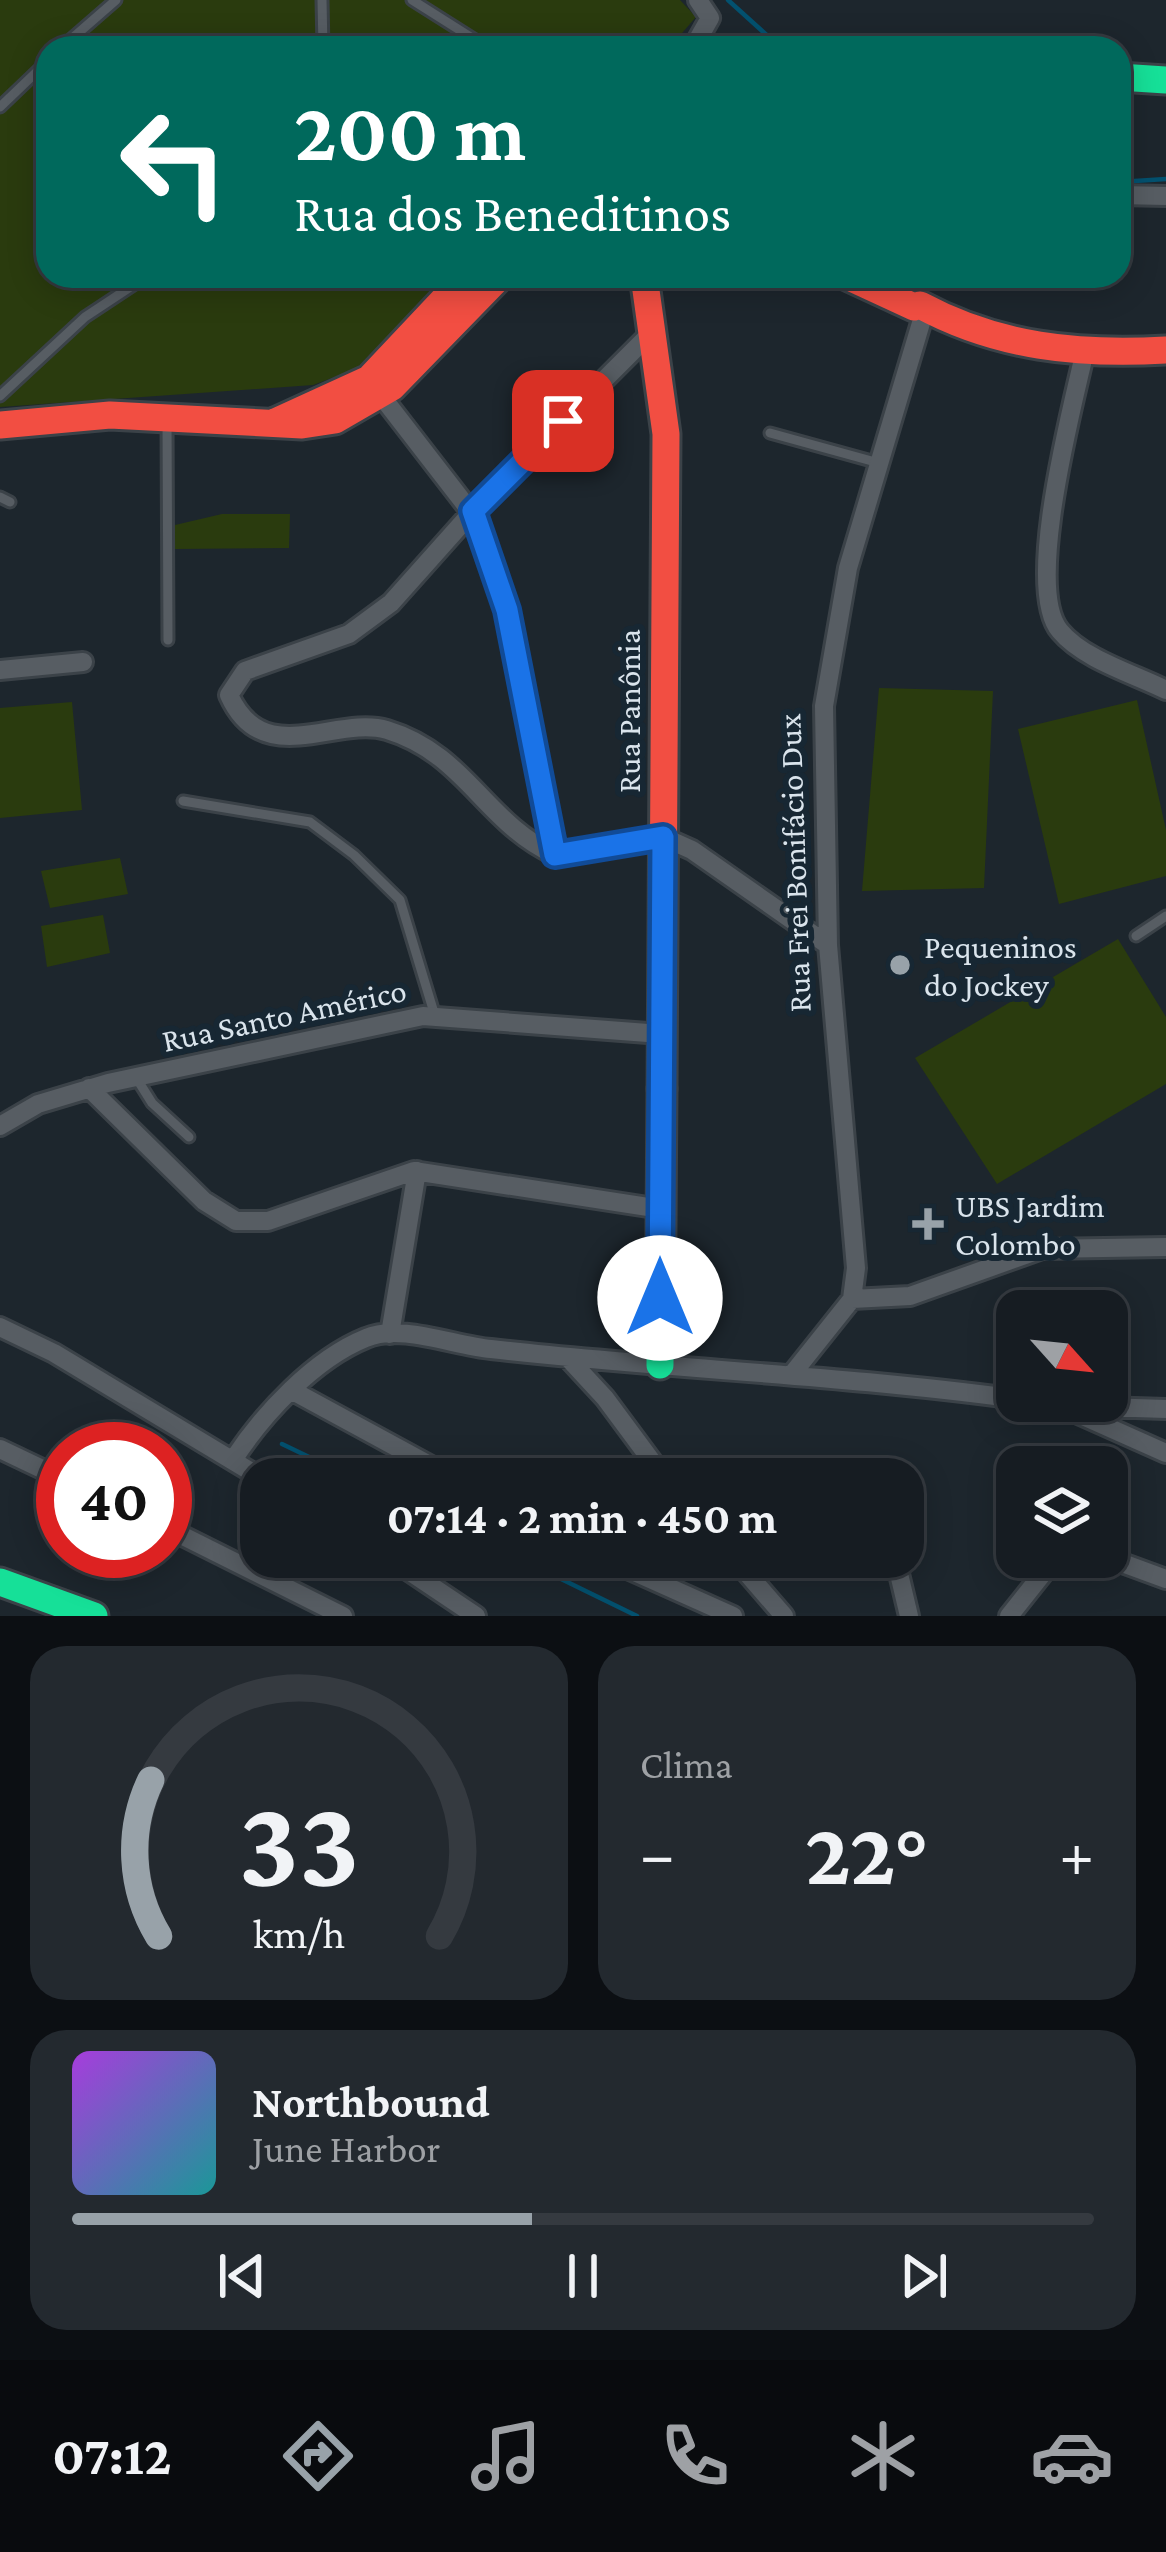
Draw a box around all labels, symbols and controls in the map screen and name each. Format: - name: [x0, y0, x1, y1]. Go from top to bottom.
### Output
- icon: left: [96, 84, 252, 240]
- text: 200 m: [294, 85, 526, 178]
- text: Rua dos Beneditinos: [294, 183, 731, 243]
- pin: [512, 370, 614, 472]
- icon: arrive: [530, 388, 596, 454]
- street label: Rua Panônia: [610, 629, 647, 793]
- street label: Rua Frei Bonifácio Dux: [770, 713, 818, 1013]
- place label: Pequeninos do Jockey: [924, 928, 1077, 1003]
- marker: Pequeninos do Jockey: [887, 952, 913, 978]
- street label: Rua Santo Américo: [159, 971, 409, 1059]
- place label: UBS Jardim Colombo: [955, 1187, 1105, 1262]
- marker: UBS Jardim Colombo: [912, 1208, 944, 1240]
- position arrow: [597, 1235, 723, 1361]
- north arrow: [996, 1290, 1128, 1422]
- map controls: [996, 1290, 1128, 1578]
- speed limit sign: 40: [36, 1422, 192, 1578]
- button: layers: [996, 1446, 1128, 1578]
- text: 07:14 · 2 min · 450 m: [387, 1493, 777, 1543]
- text: Clima: [640, 1743, 733, 1786]
- text: 33: [238, 1773, 360, 1912]
- text: 22°: [805, 1803, 929, 1903]
- text: −: [640, 1817, 675, 1890]
- text: +: [1059, 1817, 1094, 1890]
- text: km/h: [253, 1910, 345, 1957]
- text: Northbound: [252, 2077, 490, 2127]
- text: June Harbor: [252, 2127, 440, 2170]
- icon: previous: [209, 2243, 275, 2309]
- icon: pause: [550, 2243, 616, 2309]
- icon: next: [891, 2243, 957, 2309]
- icon: directions: [276, 2414, 360, 2498]
- icon: music: [464, 2414, 548, 2498]
- icon: phone: [653, 2414, 737, 2498]
- icon: climate: [841, 2414, 925, 2498]
- icon: car: [1030, 2414, 1114, 2498]
- text: 07:12: [52, 2426, 172, 2486]

